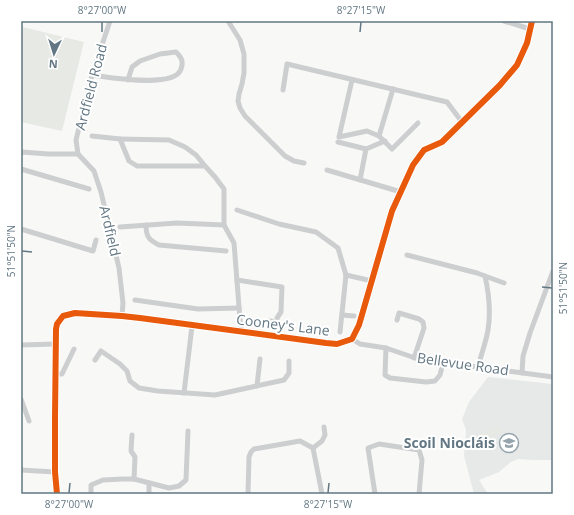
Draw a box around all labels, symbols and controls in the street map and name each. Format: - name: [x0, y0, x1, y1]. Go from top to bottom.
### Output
- text: 8°27'00"W: [78, 3, 127, 17]
- text: 8°27'15"W: [337, 3, 386, 17]
- north arrow: [34, 34, 74, 74]
- street label: Ardfield Road: [70, 42, 111, 132]
- text: N: [48, 57, 58, 72]
- street label: Ardfield: [95, 204, 126, 258]
- text: 51°51'50"N: [4, 225, 18, 277]
- text: 51°51'50"N: [556, 262, 570, 314]
- street label: Cooney's Lane: [235, 309, 331, 340]
- street label: Bellevue Road: [416, 348, 510, 379]
- school or university icon: Scoil Niocláis: [498, 432, 520, 454]
- place label: Scoil Niocláis: [404, 433, 495, 452]
- text: 8°27'00"W: [45, 497, 94, 511]
- text: 8°27'15"W: [304, 497, 353, 511]

